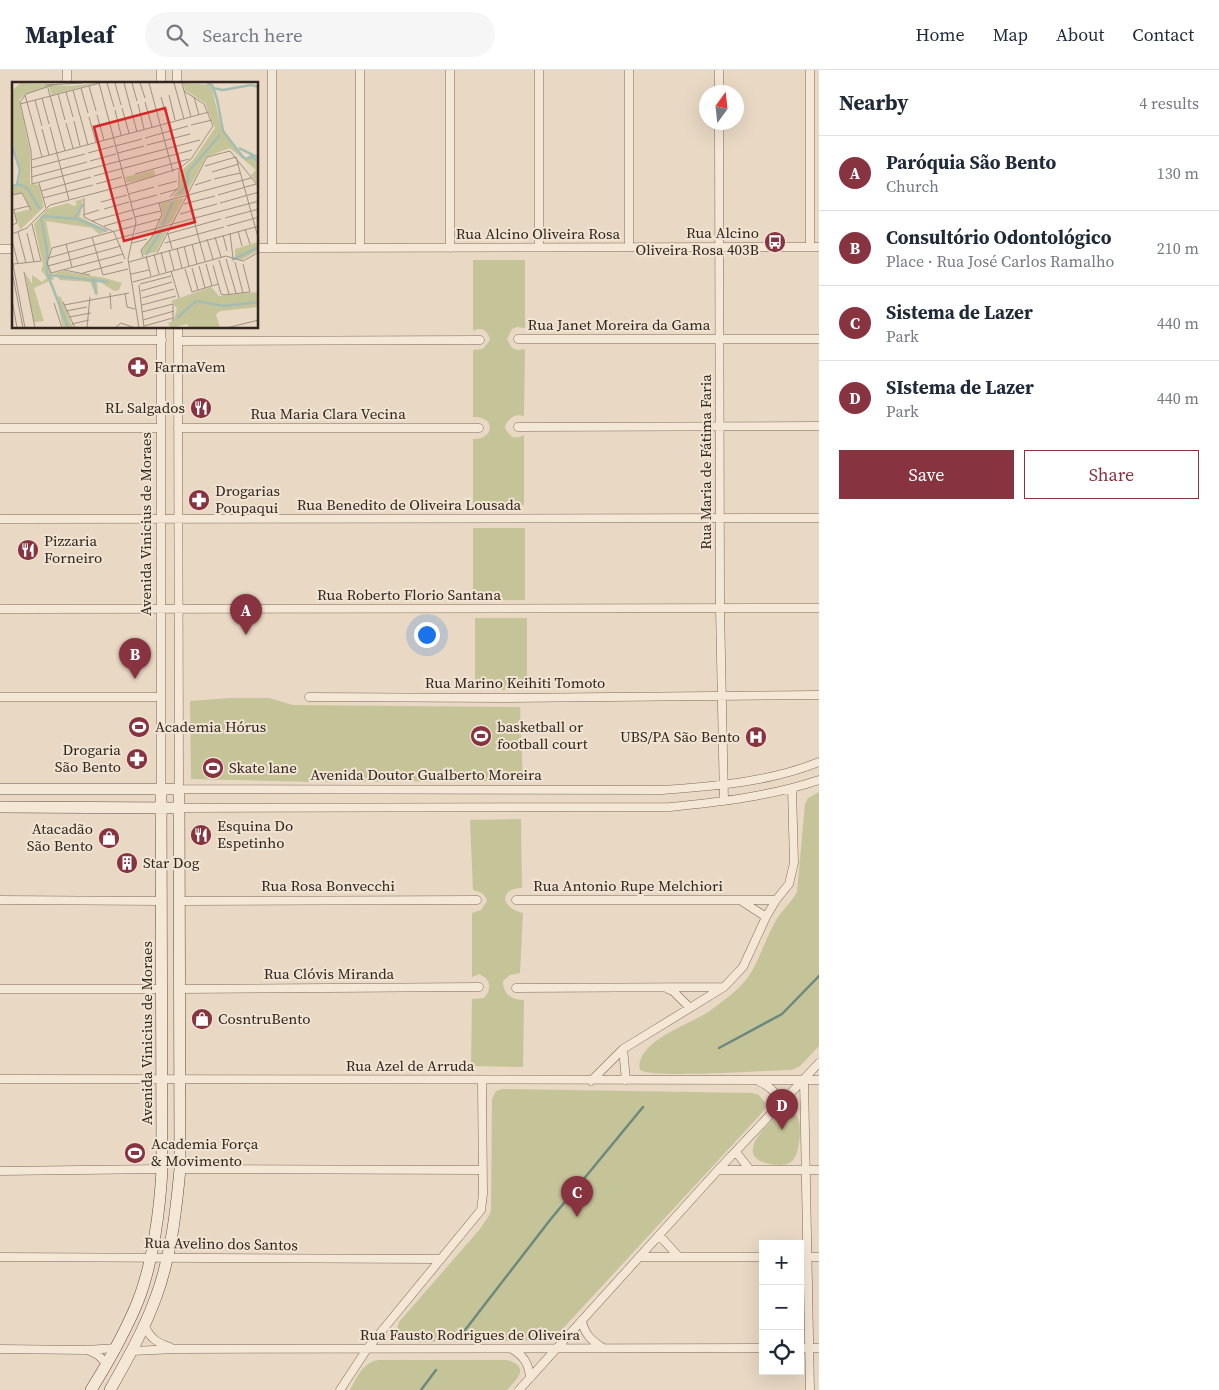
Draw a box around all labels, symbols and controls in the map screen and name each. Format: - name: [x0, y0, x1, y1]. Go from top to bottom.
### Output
- search box: [145, 12, 495, 57]
- text: Mapleaf: [25, 18, 115, 51]
- icon: search: [163, 21, 191, 49]
- text: Search here: [203, 22, 303, 48]
- text: Home: [916, 22, 965, 47]
- text: Map: [993, 22, 1028, 47]
- text: About: [1056, 22, 1104, 47]
- text: Contact: [1132, 22, 1194, 47]
- inset map: [12, 82, 259, 329]
- north arrow: [699, 85, 744, 130]
- text: Nearby: [839, 88, 909, 117]
- text: 4 results: [1139, 92, 1199, 114]
- text: Paróquia São Bento: [886, 149, 1056, 175]
- text: A: [850, 162, 860, 184]
- text: 130 m: [1157, 162, 1199, 184]
- text: Church: [886, 175, 939, 197]
- place label: Rua Alcino Oliveira Rosa 403B: [636, 222, 759, 260]
- street label: Rua Alcino Oliveira Rosa: [456, 223, 621, 244]
- text: Consultório Odontológico: [886, 224, 1111, 250]
- bus stop icon: Rua Alcino Oliveira Rosa 403B: [763, 230, 787, 254]
- text: B: [850, 237, 860, 259]
- text: 210 m: [1157, 237, 1199, 259]
- text: Place · Rua José Carlos Ramalho: [886, 250, 1114, 272]
- text: Sistema de Lazer: [886, 299, 1033, 325]
- text: C: [850, 312, 860, 334]
- text: 440 m: [1157, 312, 1199, 334]
- street label: Rua Janet Moreira da Gama: [528, 314, 711, 335]
- text: Park: [886, 325, 919, 347]
- pharmacy icon: FarmaVem: [126, 355, 150, 379]
- place label: FarmaVem: [154, 356, 226, 377]
- street label: Rua Maria de Fátima Faria: [695, 374, 716, 550]
- text: SIstema de Lazer: [886, 374, 1034, 400]
- text: D: [849, 387, 861, 409]
- text: 440 m: [1157, 387, 1199, 409]
- restaurant icon: RL Salgados: [189, 396, 213, 420]
- place label: RL Salgados: [105, 397, 185, 418]
- text: Park: [886, 400, 919, 422]
- street label: Rua Maria Clara Vecina: [250, 403, 406, 424]
- street label: Avenida Vinicius de Moraes: [135, 432, 156, 616]
- button: Save: [839, 450, 1014, 499]
- button: Share: [1024, 450, 1199, 499]
- place label: Drogarias Poupaqui: [215, 480, 280, 518]
- pharmacy icon: Drogarias Poupaqui: [187, 488, 211, 512]
- street label: Rua Benedito de Oliveira Lousada: [297, 494, 522, 515]
- place label: Pizzaria Forneiro: [44, 530, 102, 568]
- restaurant icon: Pizzaria Forneiro: [16, 538, 40, 562]
- street label: Rua Roberto Florio Santana: [317, 584, 501, 605]
- pin: A: [230, 594, 262, 635]
- your location: [414, 622, 440, 648]
- pin: B: [119, 638, 151, 679]
- street label: Rua Marino Keihiti Tomoto: [425, 672, 605, 693]
- sports icon: Academia Hórus: [127, 715, 151, 739]
- place label: Academia Hórus: [155, 716, 266, 737]
- place label: basketball or football court: [497, 716, 588, 754]
- sports icon: basketball or football court: [469, 724, 493, 748]
- hospital icon: UBS/PA São Bento: [744, 725, 768, 749]
- place label: UBS/PA São Bento: [620, 726, 740, 747]
- place label: Drogaria São Bento: [55, 739, 121, 777]
- pharmacy icon: Drogaria São Bento: [125, 747, 149, 771]
- sports icon: Skate lane: [201, 756, 225, 780]
- place label: Skate lane: [229, 757, 297, 778]
- street label: Avenida Doutor Gualberto Moreira: [310, 764, 542, 785]
- place label: Esquina Do Espetinho: [217, 815, 293, 853]
- place label: Atacadão São Bento: [27, 818, 93, 856]
- restaurant icon: Esquina Do Espetinho: [189, 823, 213, 847]
- shop icon: Atacadão São Bento: [97, 826, 121, 850]
- building icon: Star Dog: [115, 851, 139, 875]
- place label: Star Dog: [143, 852, 200, 873]
- street label: Rua Rosa Bonvecchi: [261, 875, 395, 896]
- street label: Rua Antonio Rupe Melchiori: [533, 875, 723, 896]
- street label: Avenida Vinicius de Moraes: [136, 941, 157, 1125]
- street label: Rua Clóvis Miranda: [264, 963, 395, 984]
- shop icon: CosntruBento: [190, 1007, 214, 1031]
- place label: CosntruBento: [218, 1008, 310, 1029]
- street label: Rua Azel de Arruda: [346, 1055, 475, 1076]
- pin: D: [766, 1089, 798, 1130]
- place label: Academia Força & Movimento: [151, 1133, 259, 1171]
- sports icon: Academia Força & Movimento: [123, 1141, 147, 1165]
- pin: C: [561, 1176, 593, 1217]
- street label: Rua Avelino dos Santos: [144, 1232, 298, 1255]
- map controls: [759, 1240, 804, 1375]
- button: +: [759, 1240, 804, 1285]
- button: −: [759, 1285, 804, 1330]
- street label: Rua Fausto Rodrigues de Oliveira: [360, 1324, 581, 1345]
- button: locate: [759, 1330, 804, 1375]

